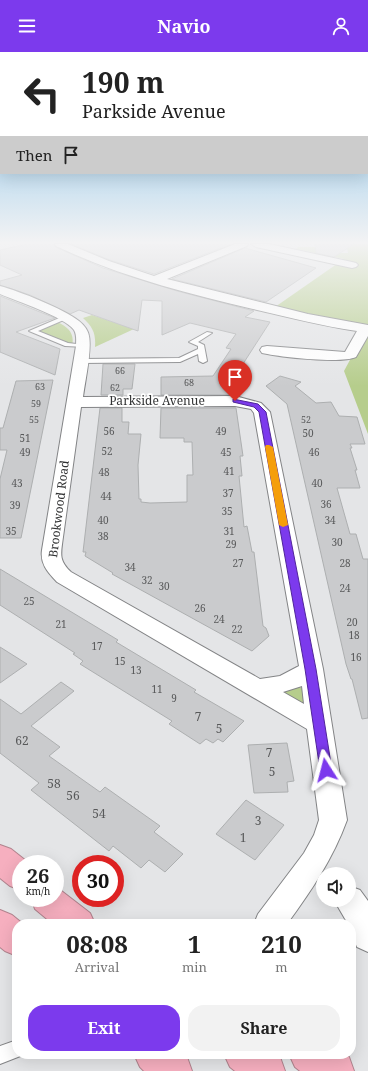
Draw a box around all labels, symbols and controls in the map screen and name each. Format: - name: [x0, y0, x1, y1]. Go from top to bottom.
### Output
- text: Navio: [157, 14, 211, 38]
- icon: menu: [16, 15, 38, 37]
- icon: person: [330, 15, 352, 37]
- text: 190 m: [82, 63, 164, 101]
- icon: left: [16, 68, 68, 120]
- text: Parkside Avenue: [82, 99, 226, 123]
- icon: arrive: [60, 144, 82, 166]
- text: Then: [16, 145, 52, 165]
- pin: [218, 360, 252, 401]
- house number: 66: [115, 364, 125, 377]
- icon: arrive: [224, 366, 246, 388]
- house number: 68: [184, 376, 194, 389]
- house number: 63: [35, 380, 45, 393]
- house number: 62: [110, 381, 120, 394]
- street label: Parkside Avenue: [109, 392, 205, 409]
- house number: 59: [31, 397, 41, 410]
- house number: 55: [29, 413, 39, 426]
- house number: 52: [301, 413, 311, 426]
- house number: 56: [103, 424, 115, 438]
- house number: 49: [215, 424, 227, 438]
- house number: 50: [302, 426, 314, 440]
- house number: 51: [19, 431, 31, 445]
- house number: 52: [101, 444, 113, 458]
- house number: 49: [19, 445, 31, 459]
- house number: 45: [220, 445, 232, 459]
- house number: 46: [308, 445, 320, 459]
- street label: Brookwood Road: [44, 459, 73, 559]
- house number: 41: [223, 464, 235, 478]
- house number: 48: [98, 465, 110, 479]
- house number: 43: [11, 476, 23, 490]
- house number: 40: [311, 476, 323, 490]
- house number: 37: [222, 486, 234, 500]
- house number: 44: [100, 489, 112, 503]
- house number: 36: [320, 497, 332, 511]
- house number: 39: [9, 498, 21, 512]
- house number: 35: [221, 504, 233, 518]
- house number: 40: [97, 513, 109, 527]
- house number: 34: [324, 513, 336, 527]
- house number: 35: [5, 524, 17, 538]
- house number: 31: [223, 524, 235, 538]
- house number: 38: [97, 529, 109, 543]
- house number: 30: [331, 535, 343, 549]
- house number: 29: [225, 537, 237, 551]
- house number: 27: [232, 556, 244, 570]
- house number: 28: [339, 556, 351, 570]
- house number: 34: [124, 560, 136, 574]
- house number: 32: [141, 573, 153, 587]
- house number: 30: [158, 579, 170, 593]
- house number: 24: [339, 581, 351, 595]
- house number: 25: [23, 594, 35, 608]
- house number: 26: [194, 601, 206, 615]
- house number: 24: [213, 612, 225, 626]
- house number: 20: [346, 615, 358, 629]
- house number: 21: [55, 617, 67, 631]
- house number: 22: [231, 622, 243, 636]
- house number: 18: [348, 628, 360, 642]
- house number: 17: [91, 639, 103, 653]
- house number: 16: [350, 650, 362, 664]
- house number: 15: [114, 654, 126, 668]
- house number: 13: [130, 663, 142, 677]
- house number: 11: [151, 682, 163, 696]
- house number: 9: [171, 691, 177, 705]
- house number: 7: [195, 708, 202, 725]
- house number: 5: [216, 720, 222, 737]
- house number: 62: [15, 732, 29, 749]
- house number: 7: [266, 744, 273, 761]
- position arrow: [305, 749, 347, 791]
- house number: 5: [269, 763, 275, 780]
- house number: 58: [47, 775, 61, 792]
- house number: 56: [66, 787, 80, 804]
- house number: 54: [92, 805, 106, 822]
- house number: 3: [255, 812, 262, 829]
- house number: 1: [240, 829, 246, 846]
- speed limit sign: 30: [72, 855, 124, 907]
- text: 26: [27, 862, 49, 889]
- map controls: [316, 867, 356, 907]
- button: sound: [316, 867, 356, 907]
- text: km/h: [26, 884, 50, 898]
- text: 08:08: [66, 927, 128, 960]
- text: 1: [188, 927, 201, 960]
- text: 210: [261, 927, 302, 960]
- text: Arrival: [75, 958, 119, 976]
- text: min: [182, 958, 207, 976]
- text: m: [275, 958, 288, 976]
- button: Exit: [28, 1005, 180, 1051]
- button: Share: [188, 1005, 340, 1051]

